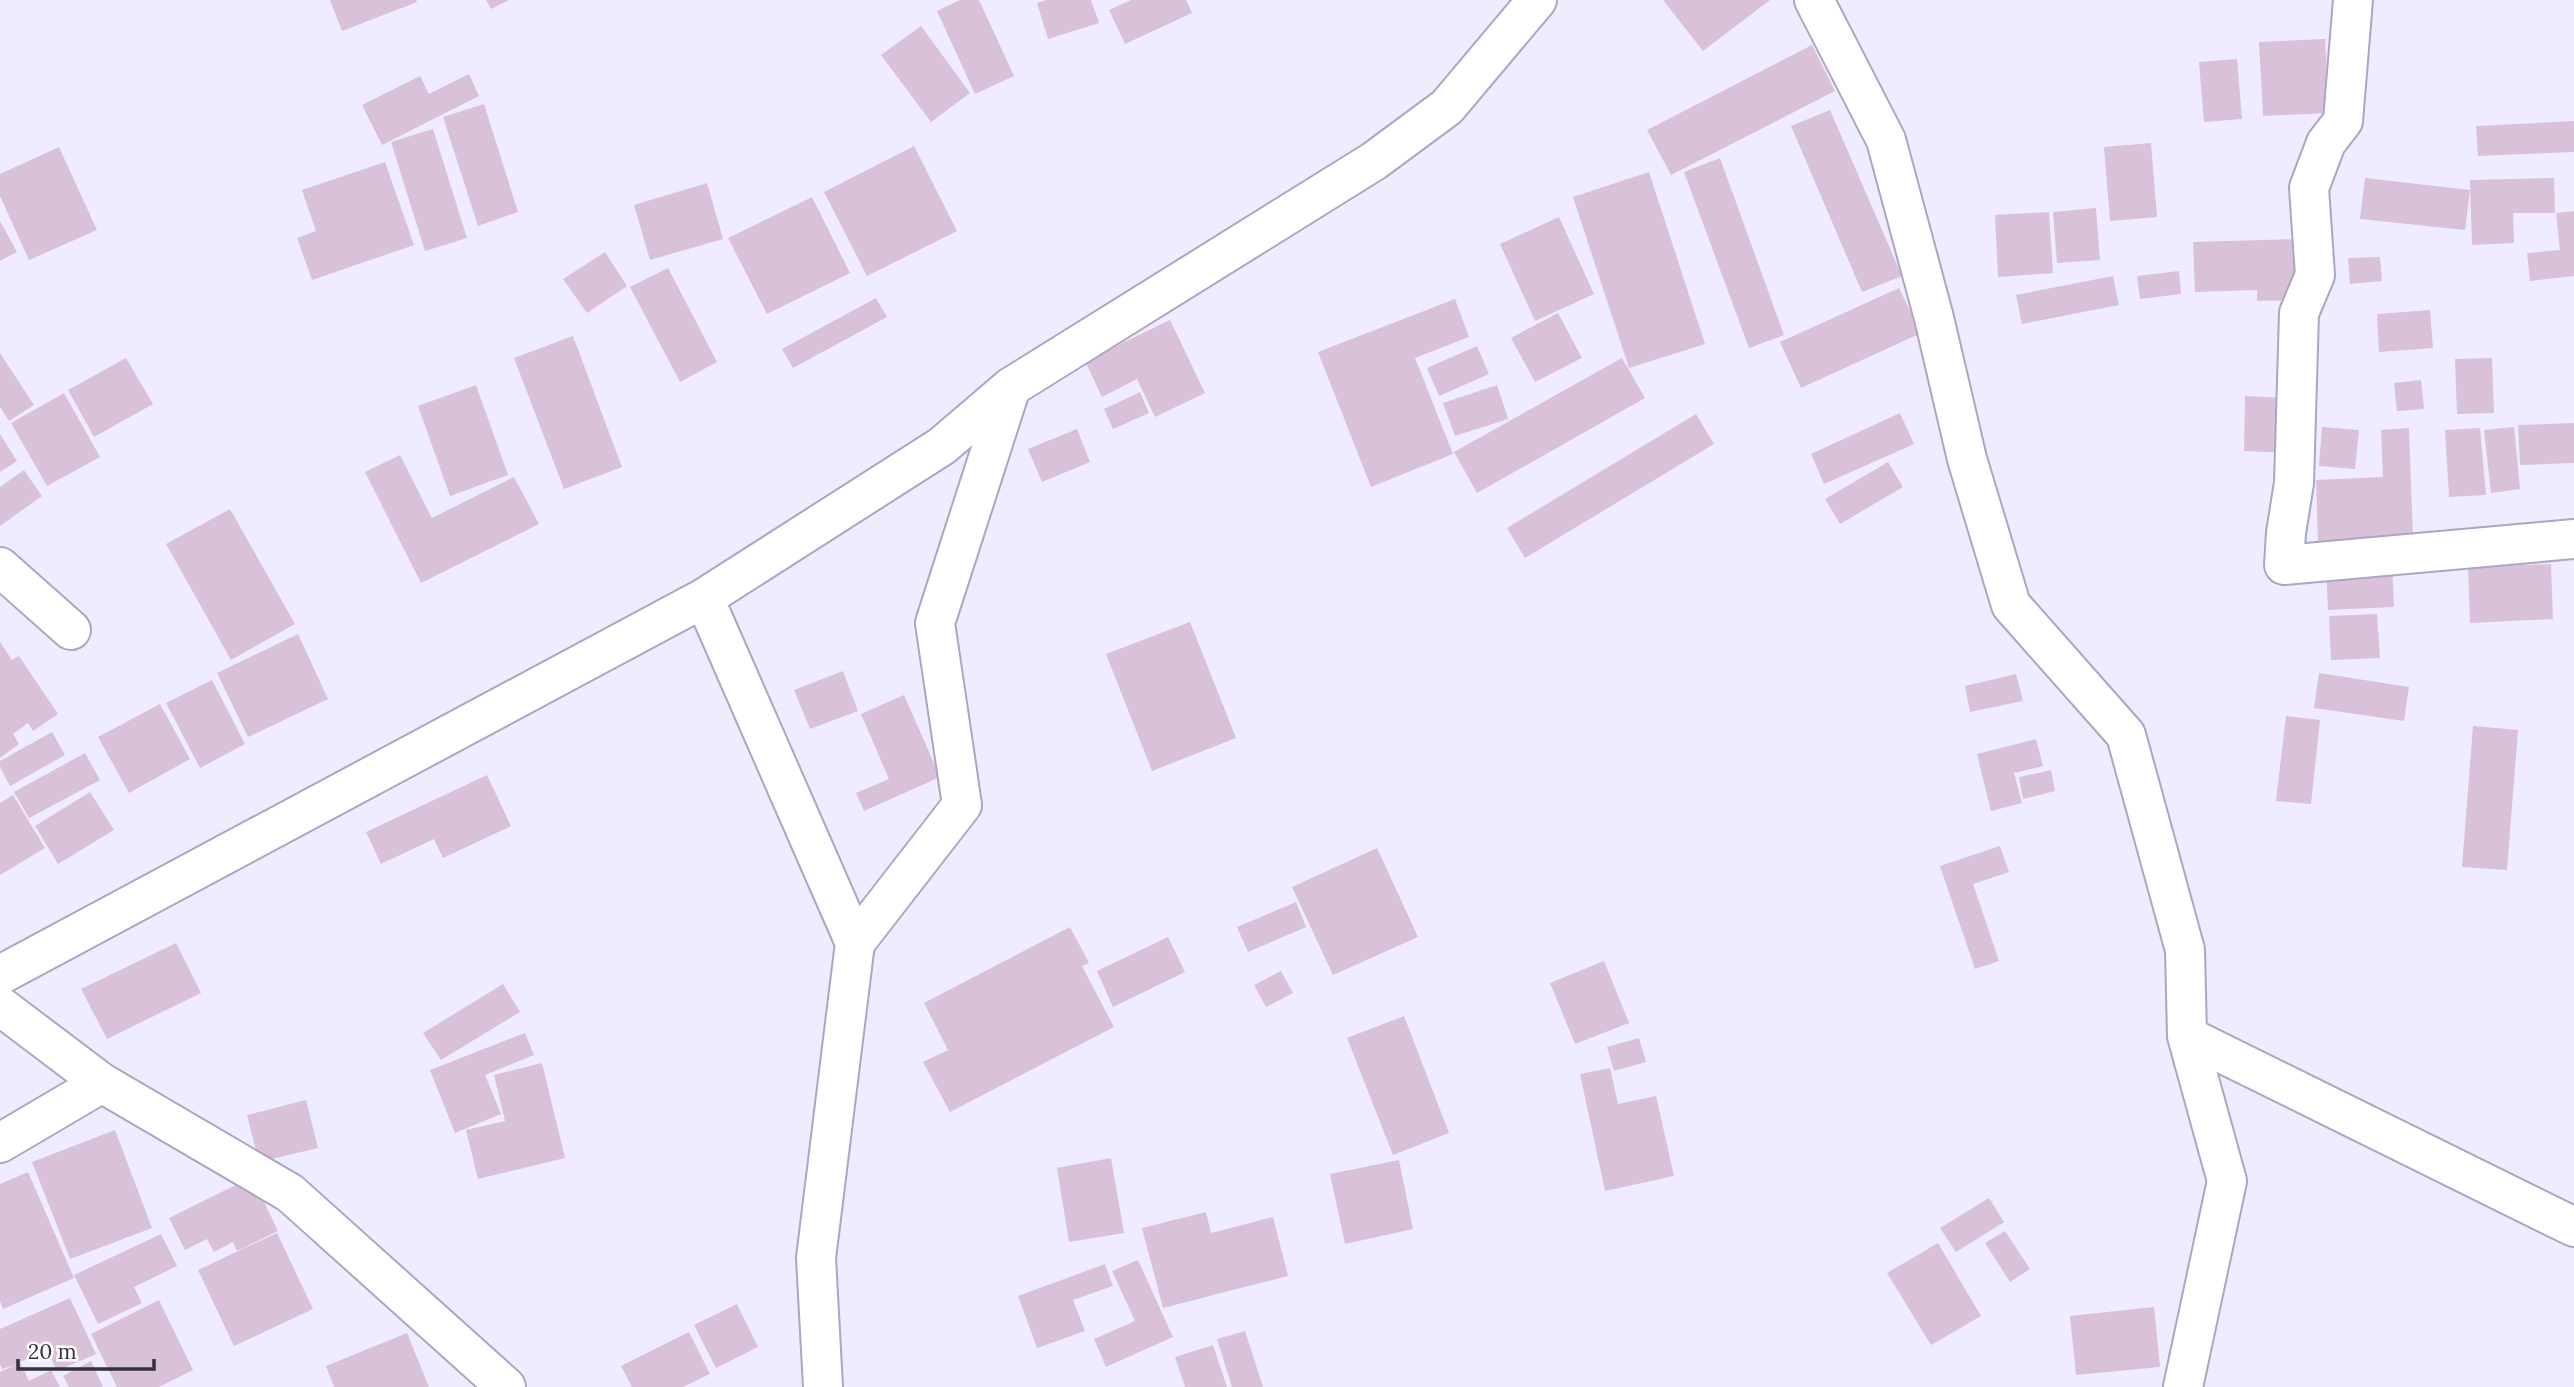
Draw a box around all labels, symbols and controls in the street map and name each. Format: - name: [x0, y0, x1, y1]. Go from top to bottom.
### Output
- scale bar: [18, 1328, 154, 1372]
- text: 20 m: [28, 1338, 77, 1365]

